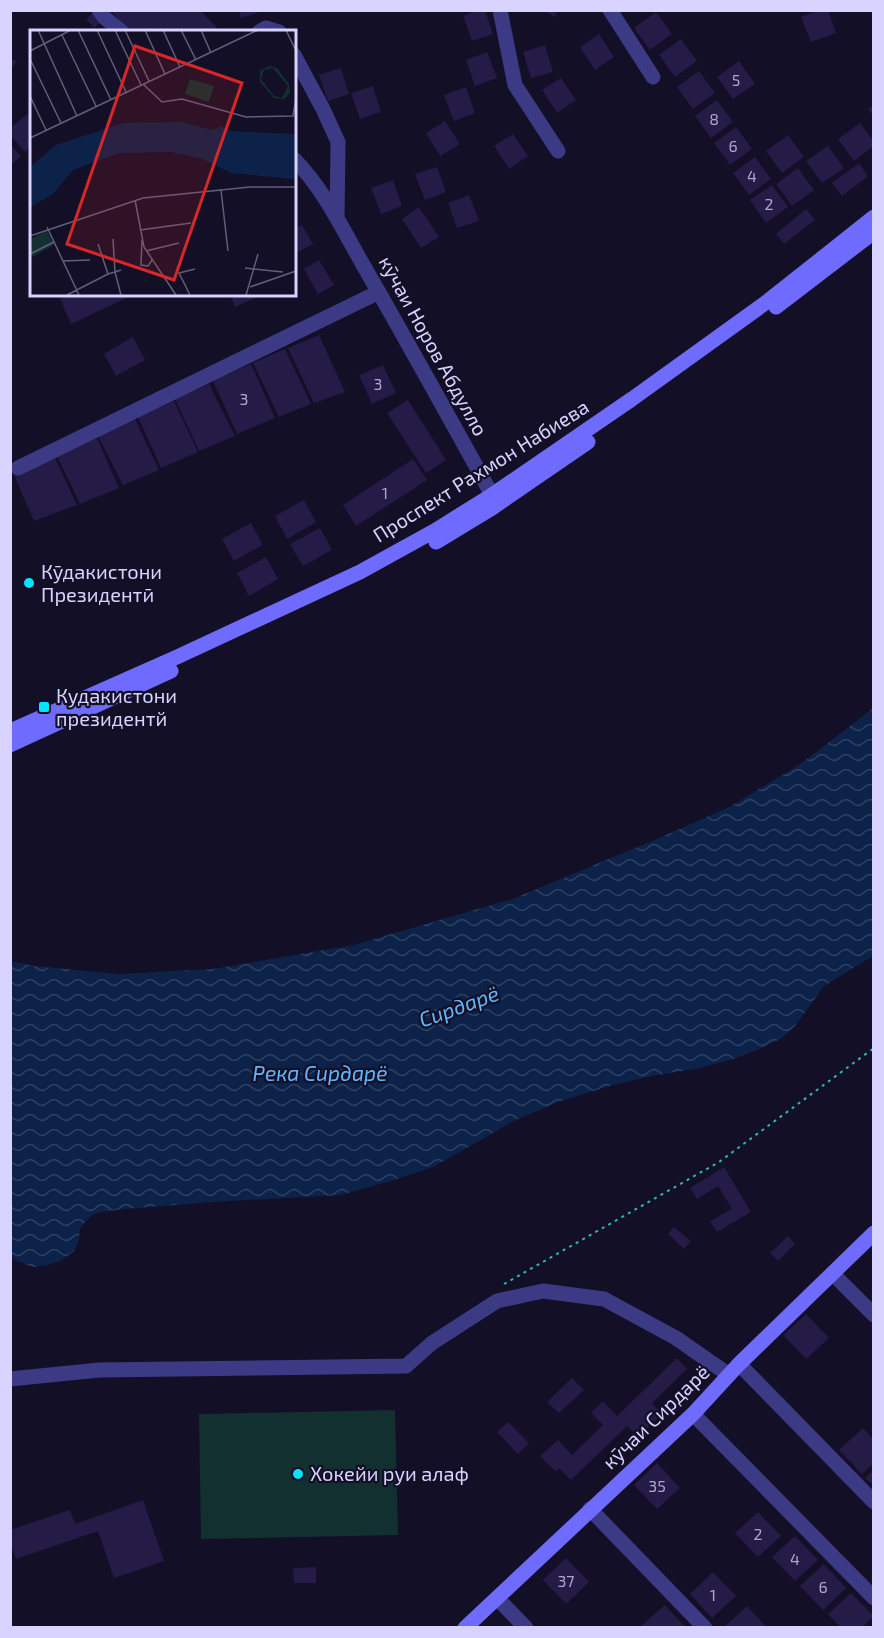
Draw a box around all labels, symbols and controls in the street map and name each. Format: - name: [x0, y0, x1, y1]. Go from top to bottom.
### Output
- inset map: [30, 30, 296, 296]
- house number: 5: [732, 70, 740, 89]
- house number: 8: [709, 109, 719, 128]
- house number: 6: [728, 136, 738, 155]
- house number: 4: [747, 166, 757, 185]
- house number: 2: [765, 194, 774, 213]
- street label: кӯчаи Норов Абдулло: [374, 251, 493, 440]
- house number: 3: [374, 374, 382, 393]
- house number: 3: [240, 389, 248, 408]
- street label: Проспект Рахмон Набиева: [368, 394, 593, 547]
- house number: 1: [382, 483, 388, 502]
- place label: Кӯдакистони Президентӣ: [41, 559, 162, 606]
- marker: Кӯдакистони Президентӣ: [22, 576, 36, 590]
- place label: Кудакистони президентй: [56, 683, 177, 730]
- marker: Кудакистони президентй: [37, 700, 51, 714]
- water label: Сирдарё: [415, 980, 502, 1032]
- water label: Река Сирдарё: [253, 1060, 387, 1085]
- street label: кӯчаи Сирдарё: [597, 1359, 714, 1474]
- place label: Хокейи руи алаф: [310, 1461, 469, 1486]
- marker: Хокейи руи алаф: [291, 1467, 305, 1481]
- house number: 35: [648, 1476, 666, 1495]
- house number: 2: [754, 1524, 763, 1543]
- house number: 4: [790, 1549, 800, 1568]
- house number: 37: [557, 1571, 575, 1590]
- house number: 6: [818, 1577, 828, 1596]
- house number: 1: [710, 1585, 716, 1604]

